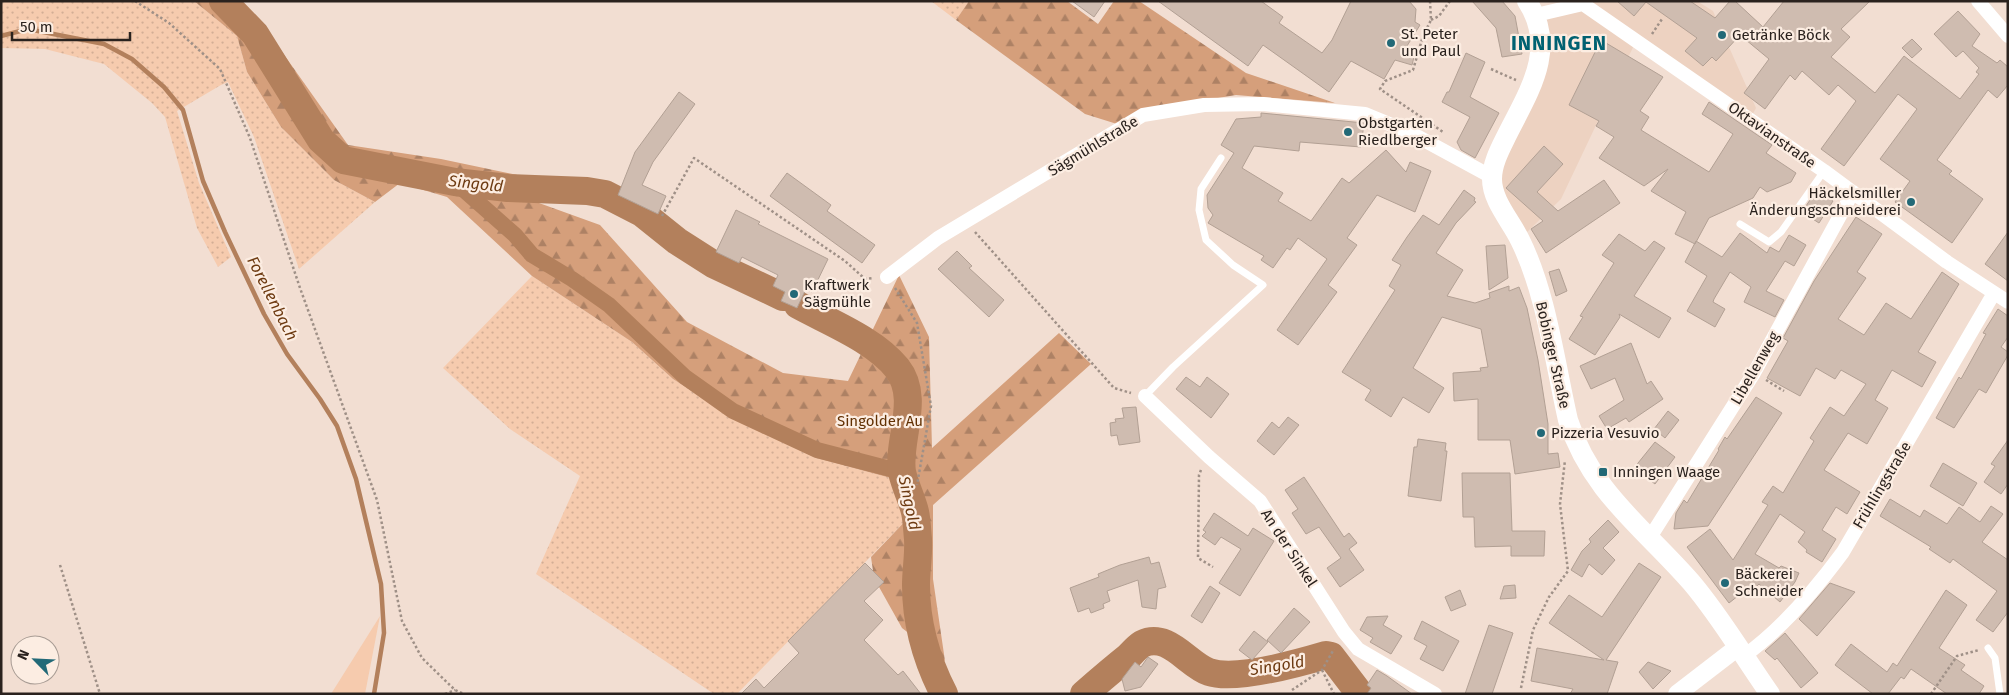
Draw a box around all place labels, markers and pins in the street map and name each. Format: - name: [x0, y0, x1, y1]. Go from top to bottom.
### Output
- place label: St. Peter und Paul: [1401, 25, 1461, 60]
- place label: Getränke Böck: [1732, 26, 1830, 44]
- marker: Getränke Böck: [1716, 29, 1728, 41]
- marker: St. Peter und Paul: [1385, 37, 1397, 49]
- place label: Obstgarten Riedlberger: [1358, 114, 1437, 149]
- marker: Obstgarten Riedlberger: [1342, 126, 1354, 138]
- place label: Häckelsmiller Änderungsschneiderei: [1750, 184, 1901, 219]
- marker: Häckelsmiller Änderungsschneiderei: [1905, 196, 1917, 208]
- place label: Kraftwerk Sägmühle: [804, 276, 871, 311]
- marker: Kraftwerk Sägmühle: [788, 288, 800, 300]
- place label: Pizzeria Vesuvio: [1551, 424, 1660, 442]
- marker: Pizzeria Vesuvio: [1535, 427, 1547, 439]
- place label: Inningen Waage: [1613, 463, 1720, 481]
- marker: Inningen Waage: [1597, 466, 1609, 478]
- place label: Bäckerei Schneider: [1735, 565, 1803, 600]
- marker: Bäckerei Schneider: [1719, 577, 1731, 589]

